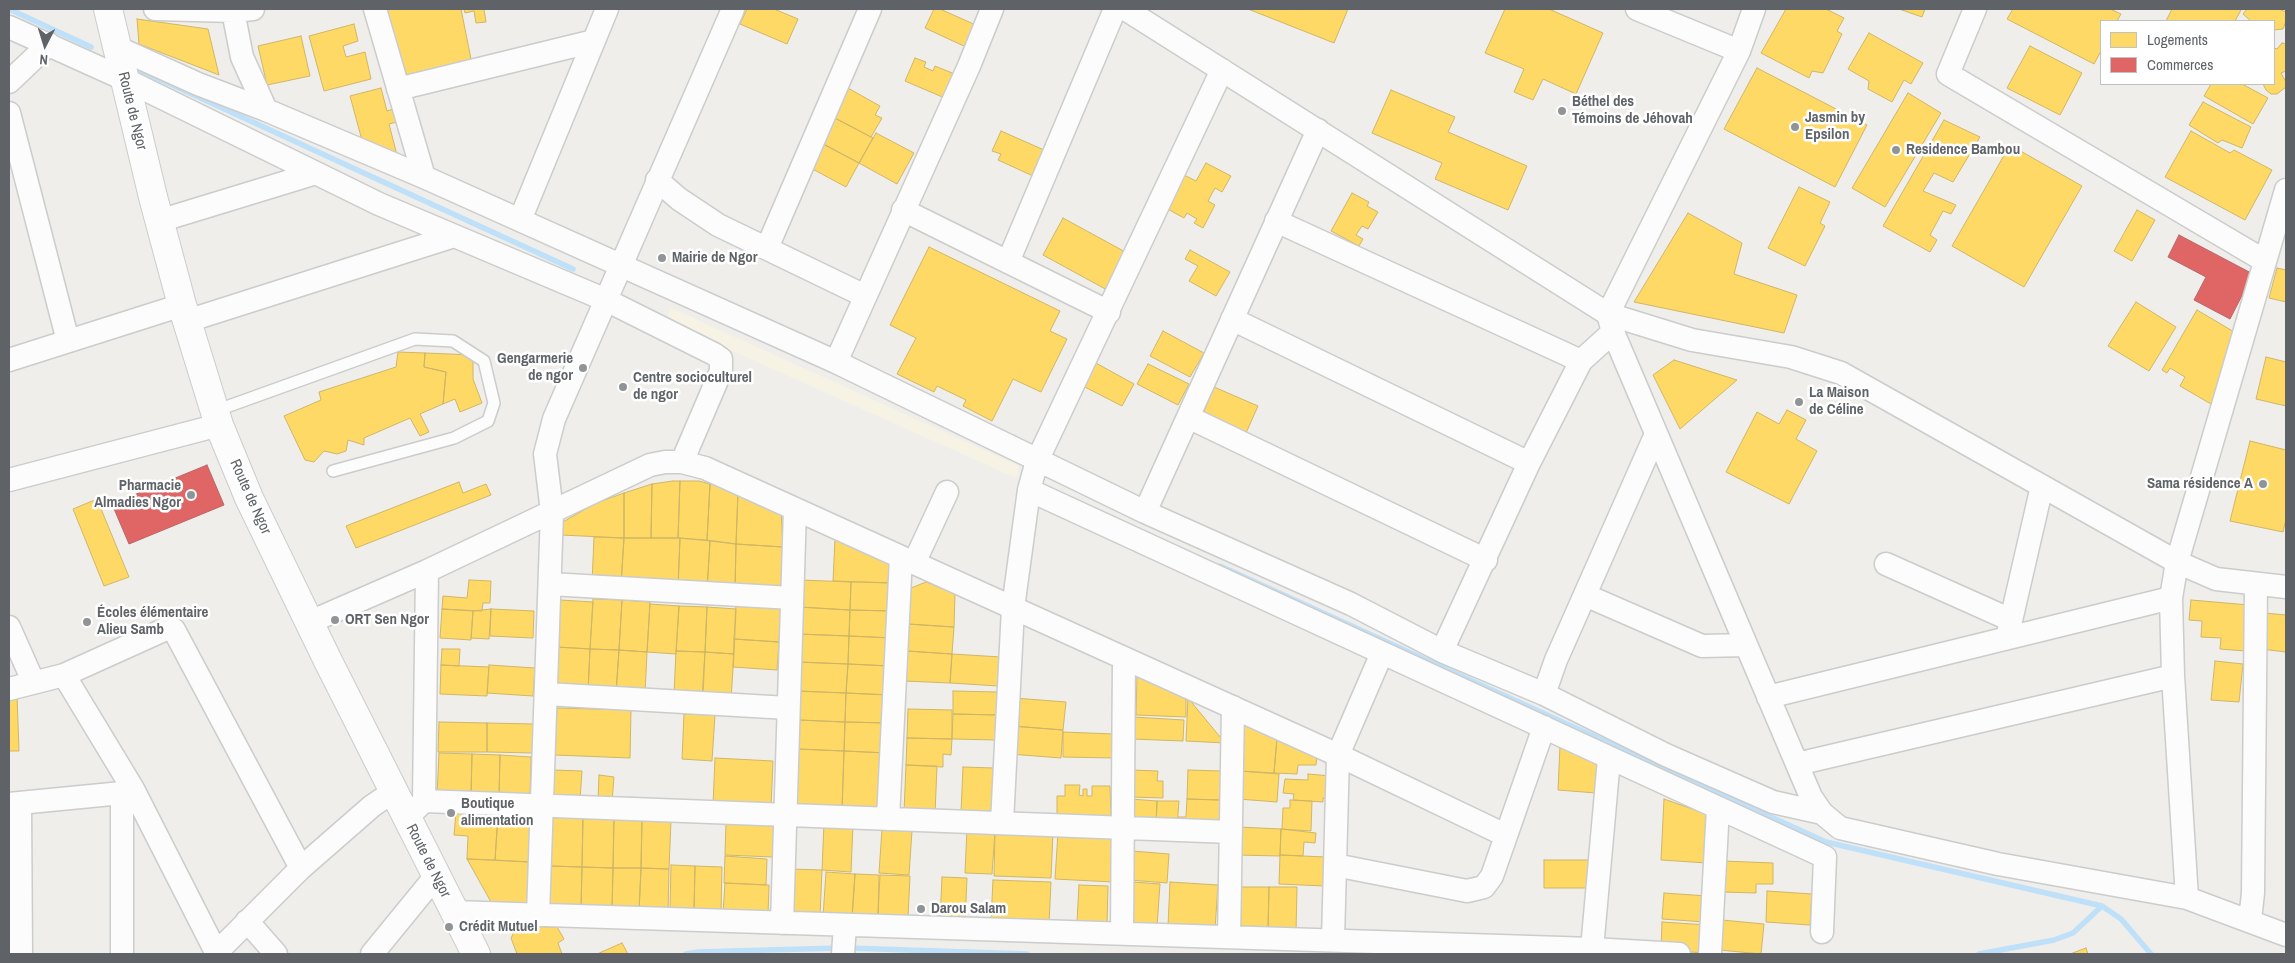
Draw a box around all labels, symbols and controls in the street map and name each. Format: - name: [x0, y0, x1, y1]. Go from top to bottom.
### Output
- north arrow: [20, 20, 70, 70]
- legend: [2100, 20, 2275, 85]
- text: Logements: [2147, 29, 2208, 50]
- text: N: [39, 51, 49, 69]
- text: Commerces: [2147, 54, 2213, 75]
- street label: Route de Ngor: [114, 70, 150, 152]
- place label: Béthel des Témoins de Jéhovah: [1572, 93, 1693, 128]
- marker: Béthel des Témoins de Jéhovah: [1556, 105, 1568, 117]
- place label: Jasmin by Epsilon: [1805, 109, 1865, 144]
- marker: Jasmin by Epsilon: [1789, 121, 1801, 133]
- place label: Residence Bambou: [1906, 141, 2020, 159]
- marker: Residence Bambou: [1890, 144, 1902, 156]
- place label: Mairie de Ngor: [672, 249, 757, 267]
- marker: Mairie de Ngor: [656, 252, 668, 264]
- place label: Gengarmerie de ngor: [497, 350, 573, 385]
- marker: Gengarmerie de ngor: [577, 362, 589, 374]
- place label: Centre socioculturel de ngor: [633, 369, 752, 404]
- marker: Centre socioculturel de ngor: [617, 381, 629, 393]
- place label: La Maison de Céline: [1809, 384, 1869, 419]
- marker: La Maison de Céline: [1793, 396, 1805, 408]
- street label: Route de Ngor: [226, 457, 274, 537]
- place label: Sama résidence A: [2147, 475, 2253, 493]
- place label: Pharmacie Almadies Ngor: [94, 477, 181, 512]
- marker: Sama résidence A: [2257, 478, 2269, 490]
- marker: Pharmacie Almadies Ngor: [185, 489, 197, 501]
- place label: Écoles élémentaire Alieu Samb: [97, 604, 208, 639]
- place label: ORT Sen Ngor: [345, 611, 429, 629]
- marker: ORT Sen Ngor: [329, 614, 341, 626]
- marker: Écoles élémentaire Alieu Samb: [81, 616, 93, 628]
- place label: Boutique alimentation: [461, 795, 533, 830]
- marker: Boutique alimentation: [445, 807, 457, 819]
- street label: Route de Ngor: [402, 821, 454, 901]
- place label: Darou Salam: [931, 900, 1006, 918]
- marker: Darou Salam: [915, 903, 927, 915]
- place label: Crédit Mutuel: [459, 918, 538, 936]
- marker: Crédit Mutuel: [443, 921, 455, 933]

